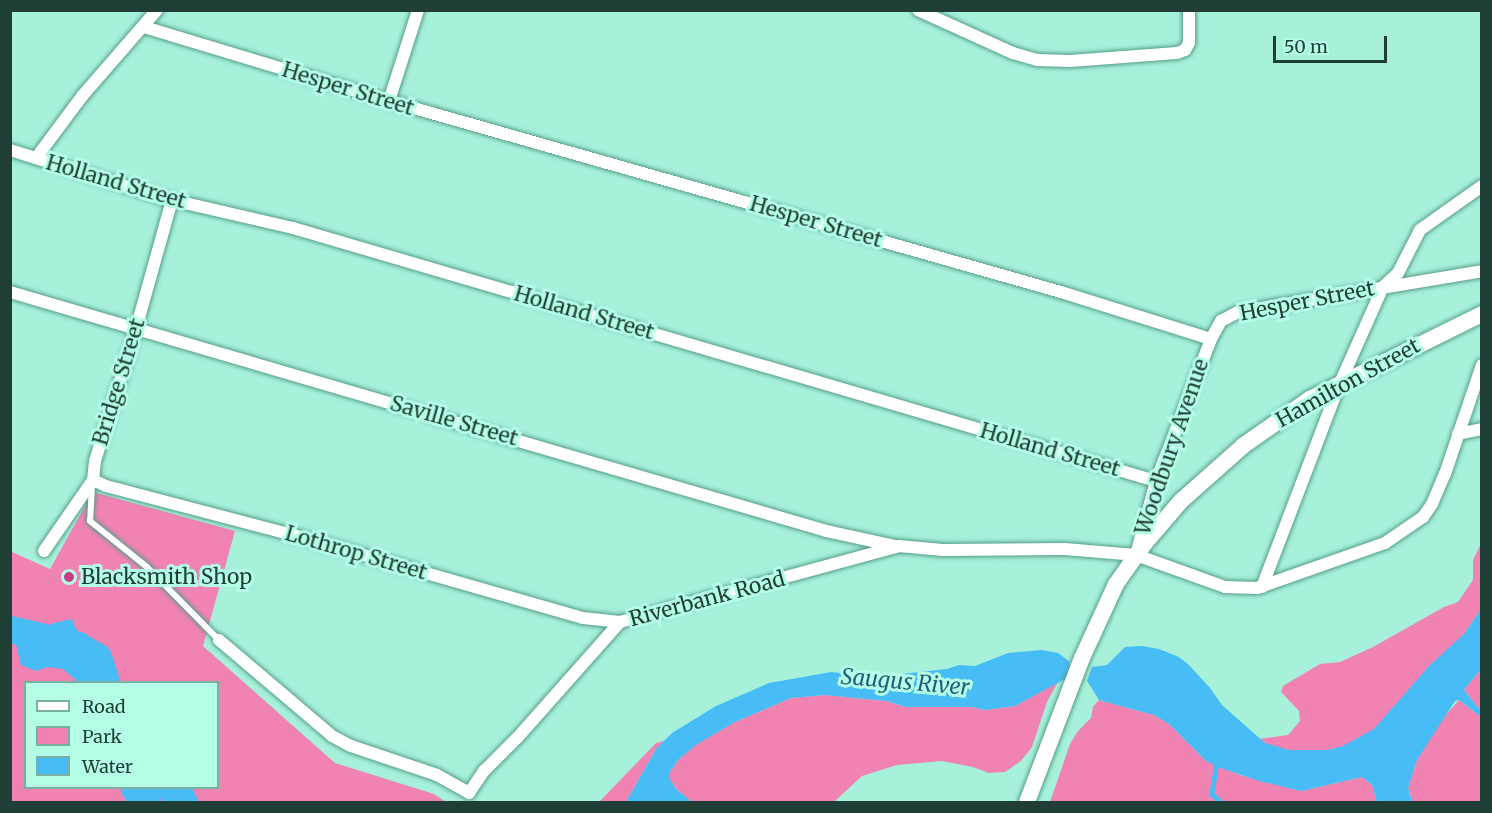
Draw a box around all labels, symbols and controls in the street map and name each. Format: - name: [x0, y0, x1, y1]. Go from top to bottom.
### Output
- scale bar: [1276, 24, 1390, 62]
- text: 50 m: [1284, 35, 1328, 58]
- street label: Hesper Street: [279, 57, 417, 121]
- street label: Holland Street: [43, 150, 189, 214]
- street label: Hesper Street: [747, 191, 885, 253]
- street label: Hesper Street: [1237, 276, 1377, 326]
- street label: Holland Street: [511, 281, 657, 345]
- street label: Bridge Street: [88, 316, 150, 448]
- street label: Hamilton Street: [1272, 333, 1424, 433]
- street label: Woodbury Avenue: [1130, 356, 1214, 538]
- street label: Saville Street: [387, 391, 521, 451]
- street label: Holland Street: [977, 418, 1123, 482]
- street label: Lothrop Street: [282, 521, 430, 585]
- place label: Blacksmith Shop: [81, 564, 252, 590]
- street label: Riverbank Road: [626, 566, 788, 632]
- marker: Blacksmith Shop: [62, 570, 76, 584]
- water label: Saugus River: [840, 663, 970, 701]
- legend: [24, 681, 219, 789]
- text: Road: [82, 695, 126, 718]
- text: Park: [82, 725, 122, 748]
- text: Water: [82, 755, 133, 778]

